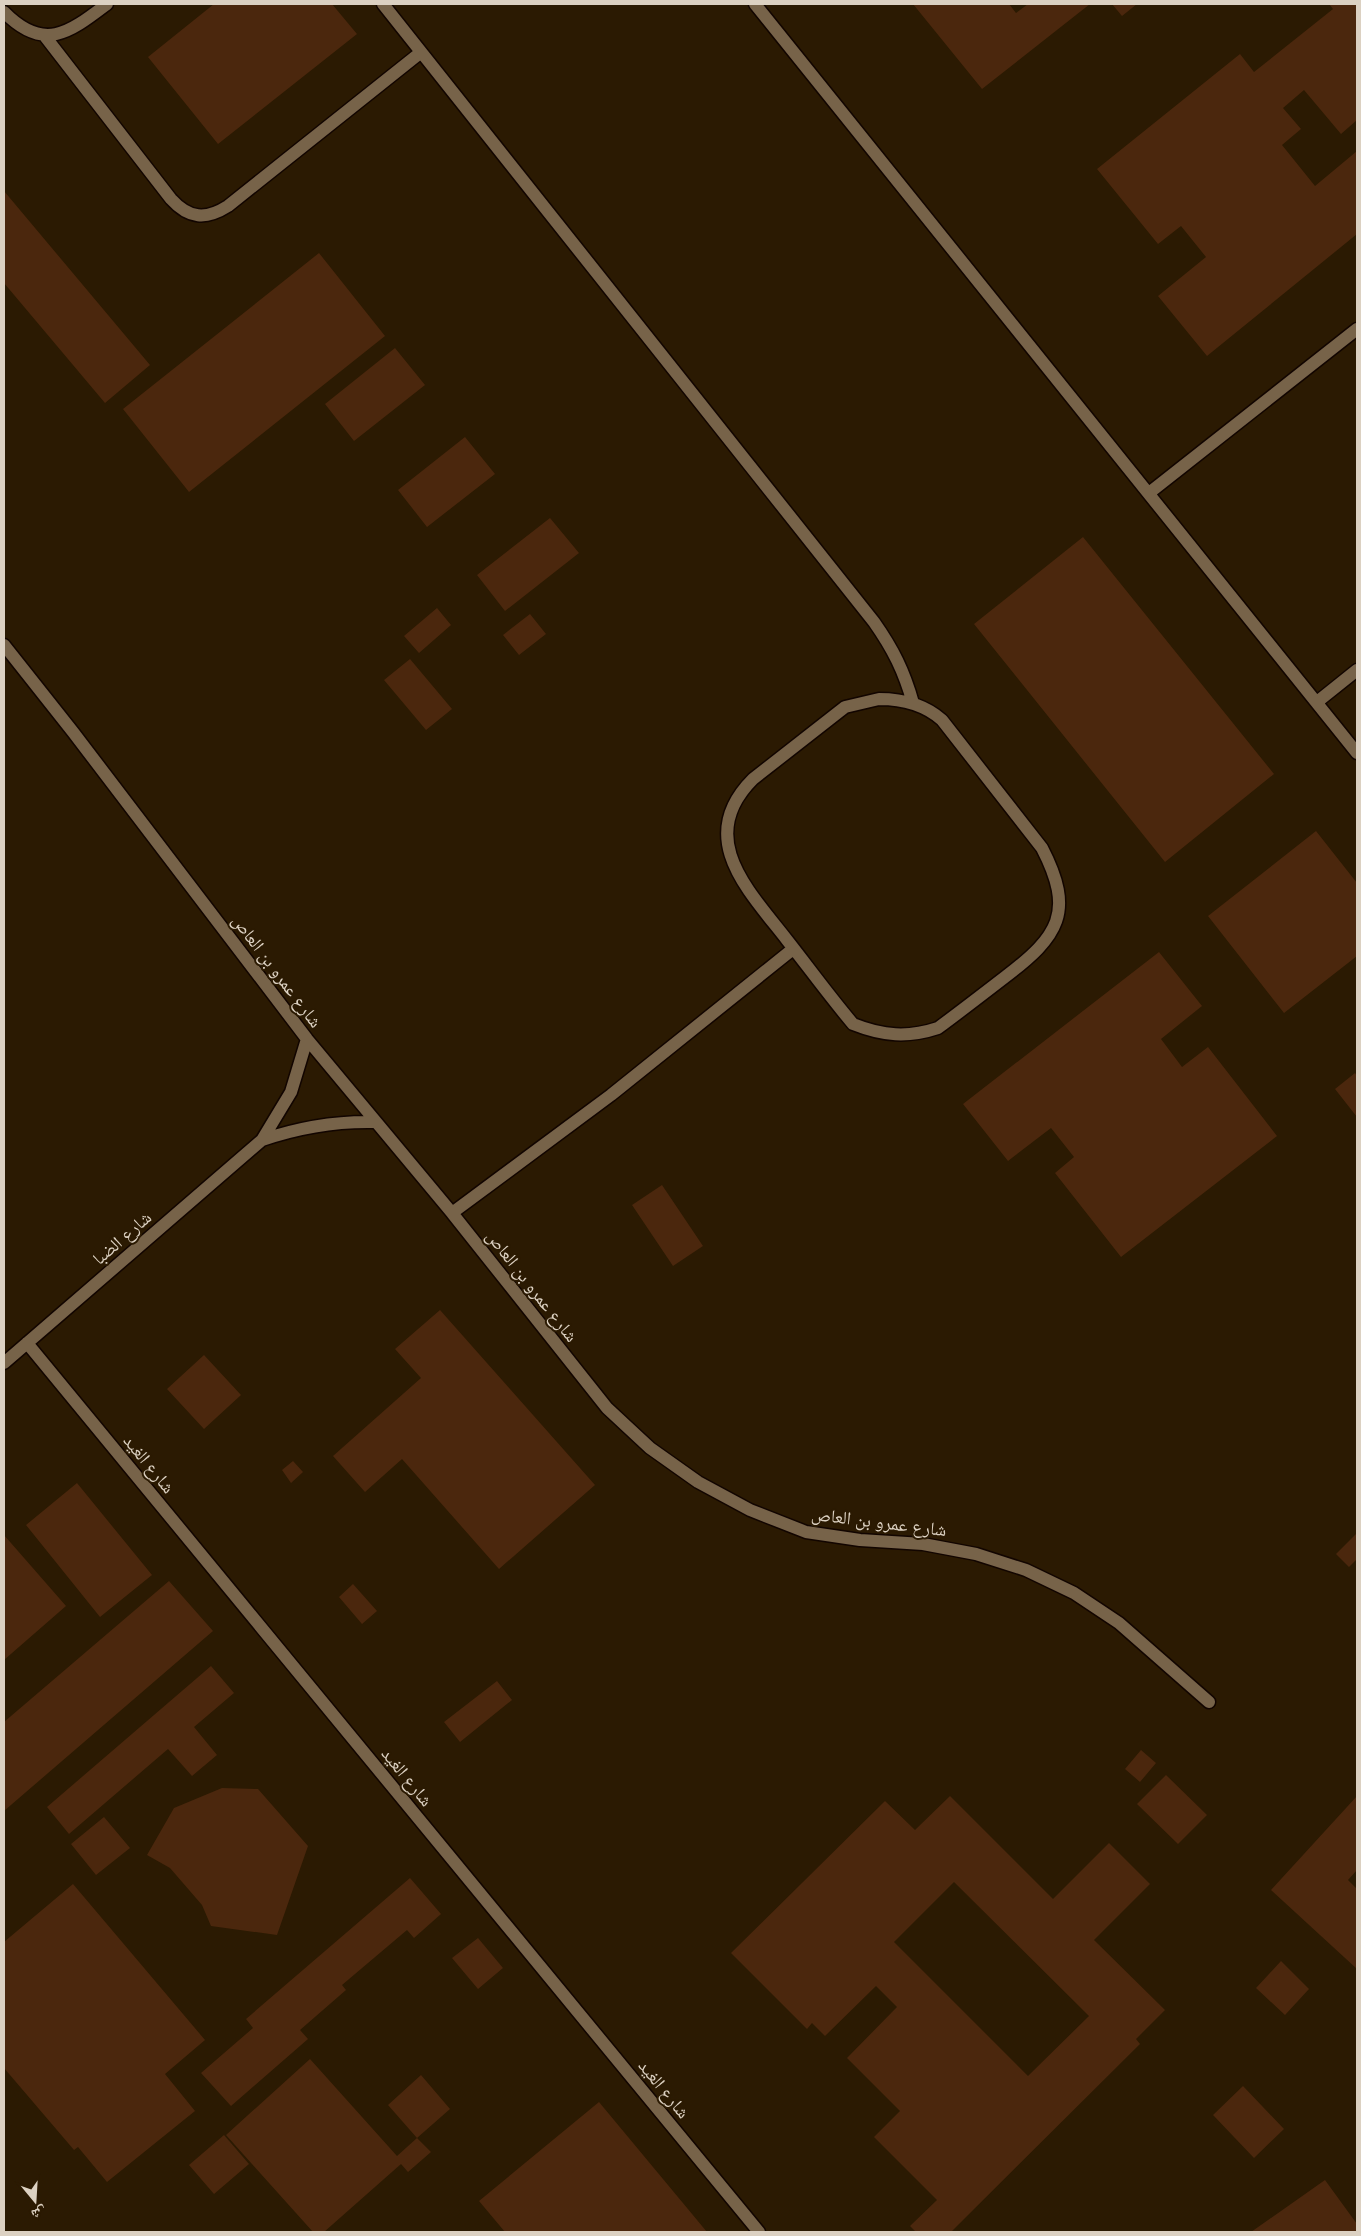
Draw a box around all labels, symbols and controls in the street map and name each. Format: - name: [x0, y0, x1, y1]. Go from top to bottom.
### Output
- street label: شارع عمرو بن العاص: [226, 909, 328, 1033]
- street label: شارع الضبا: [87, 1206, 157, 1270]
- street label: شارع عمرو بن العاص: [481, 1225, 583, 1347]
- street label: شارع الغيد: [118, 1429, 180, 1499]
- street label: شارع عمرو بن العاص: [810, 1502, 948, 1542]
- street label: شارع الغيد: [376, 1742, 438, 1812]
- street label: شارع الغيد: [633, 2054, 695, 2124]
- north arrow: [10, 2176, 60, 2226]
- text: ش: [29, 2203, 49, 2224]

